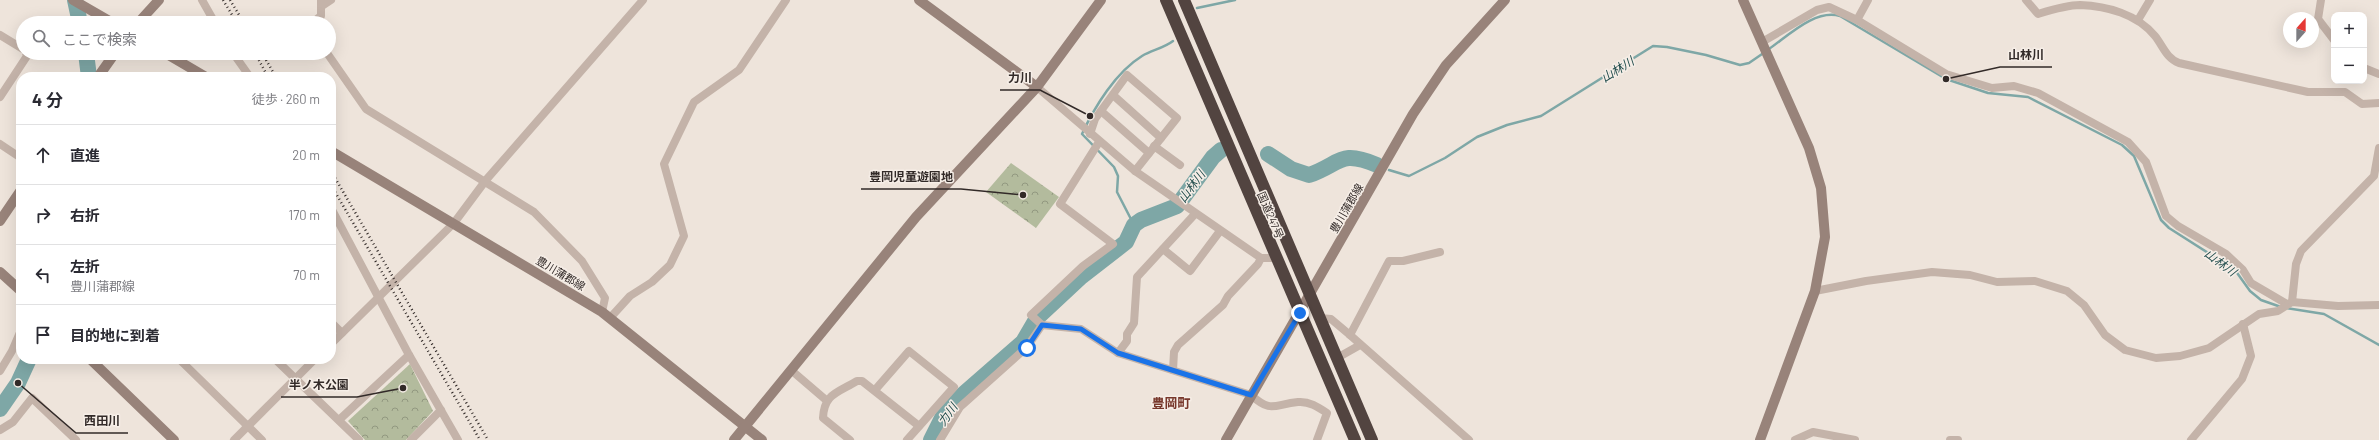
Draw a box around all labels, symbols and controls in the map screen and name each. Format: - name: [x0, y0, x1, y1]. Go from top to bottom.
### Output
- north arrow: [2283, 12, 2319, 48]
- map controls: [2331, 12, 2367, 84]
- button: +: [2331, 12, 2367, 48]
- search box: [16, 16, 336, 60]
- icon: search: [30, 27, 52, 49]
- text: ここで検索: [62, 30, 137, 48]
- callout: 山林川: [2000, 43, 2052, 67]
- text: 山林川: [2008, 47, 2044, 61]
- button: −: [2331, 48, 2367, 84]
- water label: 山林川: [1598, 52, 1638, 84]
- callout: 力川: [1000, 66, 1040, 90]
- text: 力川: [1008, 70, 1032, 84]
- text: 4 分: [32, 89, 63, 109]
- text: 徒歩 · 260 m: [252, 91, 320, 107]
- icon: ahead: [32, 144, 54, 166]
- text: 直進: [70, 146, 100, 164]
- text: 20 m: [292, 147, 320, 163]
- callout: 豊岡児童遊園地: [861, 165, 961, 189]
- water label: 山林川: [1175, 166, 1209, 205]
- text: 豊岡児童遊園地: [869, 169, 953, 183]
- street label: 豊川蒲郡線: [1327, 181, 1365, 235]
- street label: 国道247号: [1255, 190, 1287, 240]
- icon: right: [32, 204, 54, 226]
- text: 右折: [70, 206, 100, 224]
- text: 170 m: [289, 207, 320, 223]
- water label: 山林川: [2202, 246, 2241, 280]
- street label: 豊川蒲郡線: [534, 253, 588, 293]
- text: 左折: [70, 257, 100, 275]
- icon: left: [32, 264, 54, 286]
- text: 70 m: [293, 267, 320, 283]
- text: 豊川蒲郡線: [70, 278, 135, 294]
- route end: [1291, 304, 1309, 322]
- icon: arrive: [32, 324, 54, 346]
- text: 目的地に到着: [70, 326, 160, 344]
- route start: [1018, 339, 1036, 357]
- callout: 半ノ木公園: [281, 373, 357, 397]
- text: 半ノ木公園: [289, 377, 349, 391]
- district label: 豊岡町: [1151, 395, 1191, 411]
- water label: 力川: [934, 399, 961, 428]
- callout: 西田川: [76, 409, 128, 433]
- text: 西田川: [84, 413, 120, 427]

